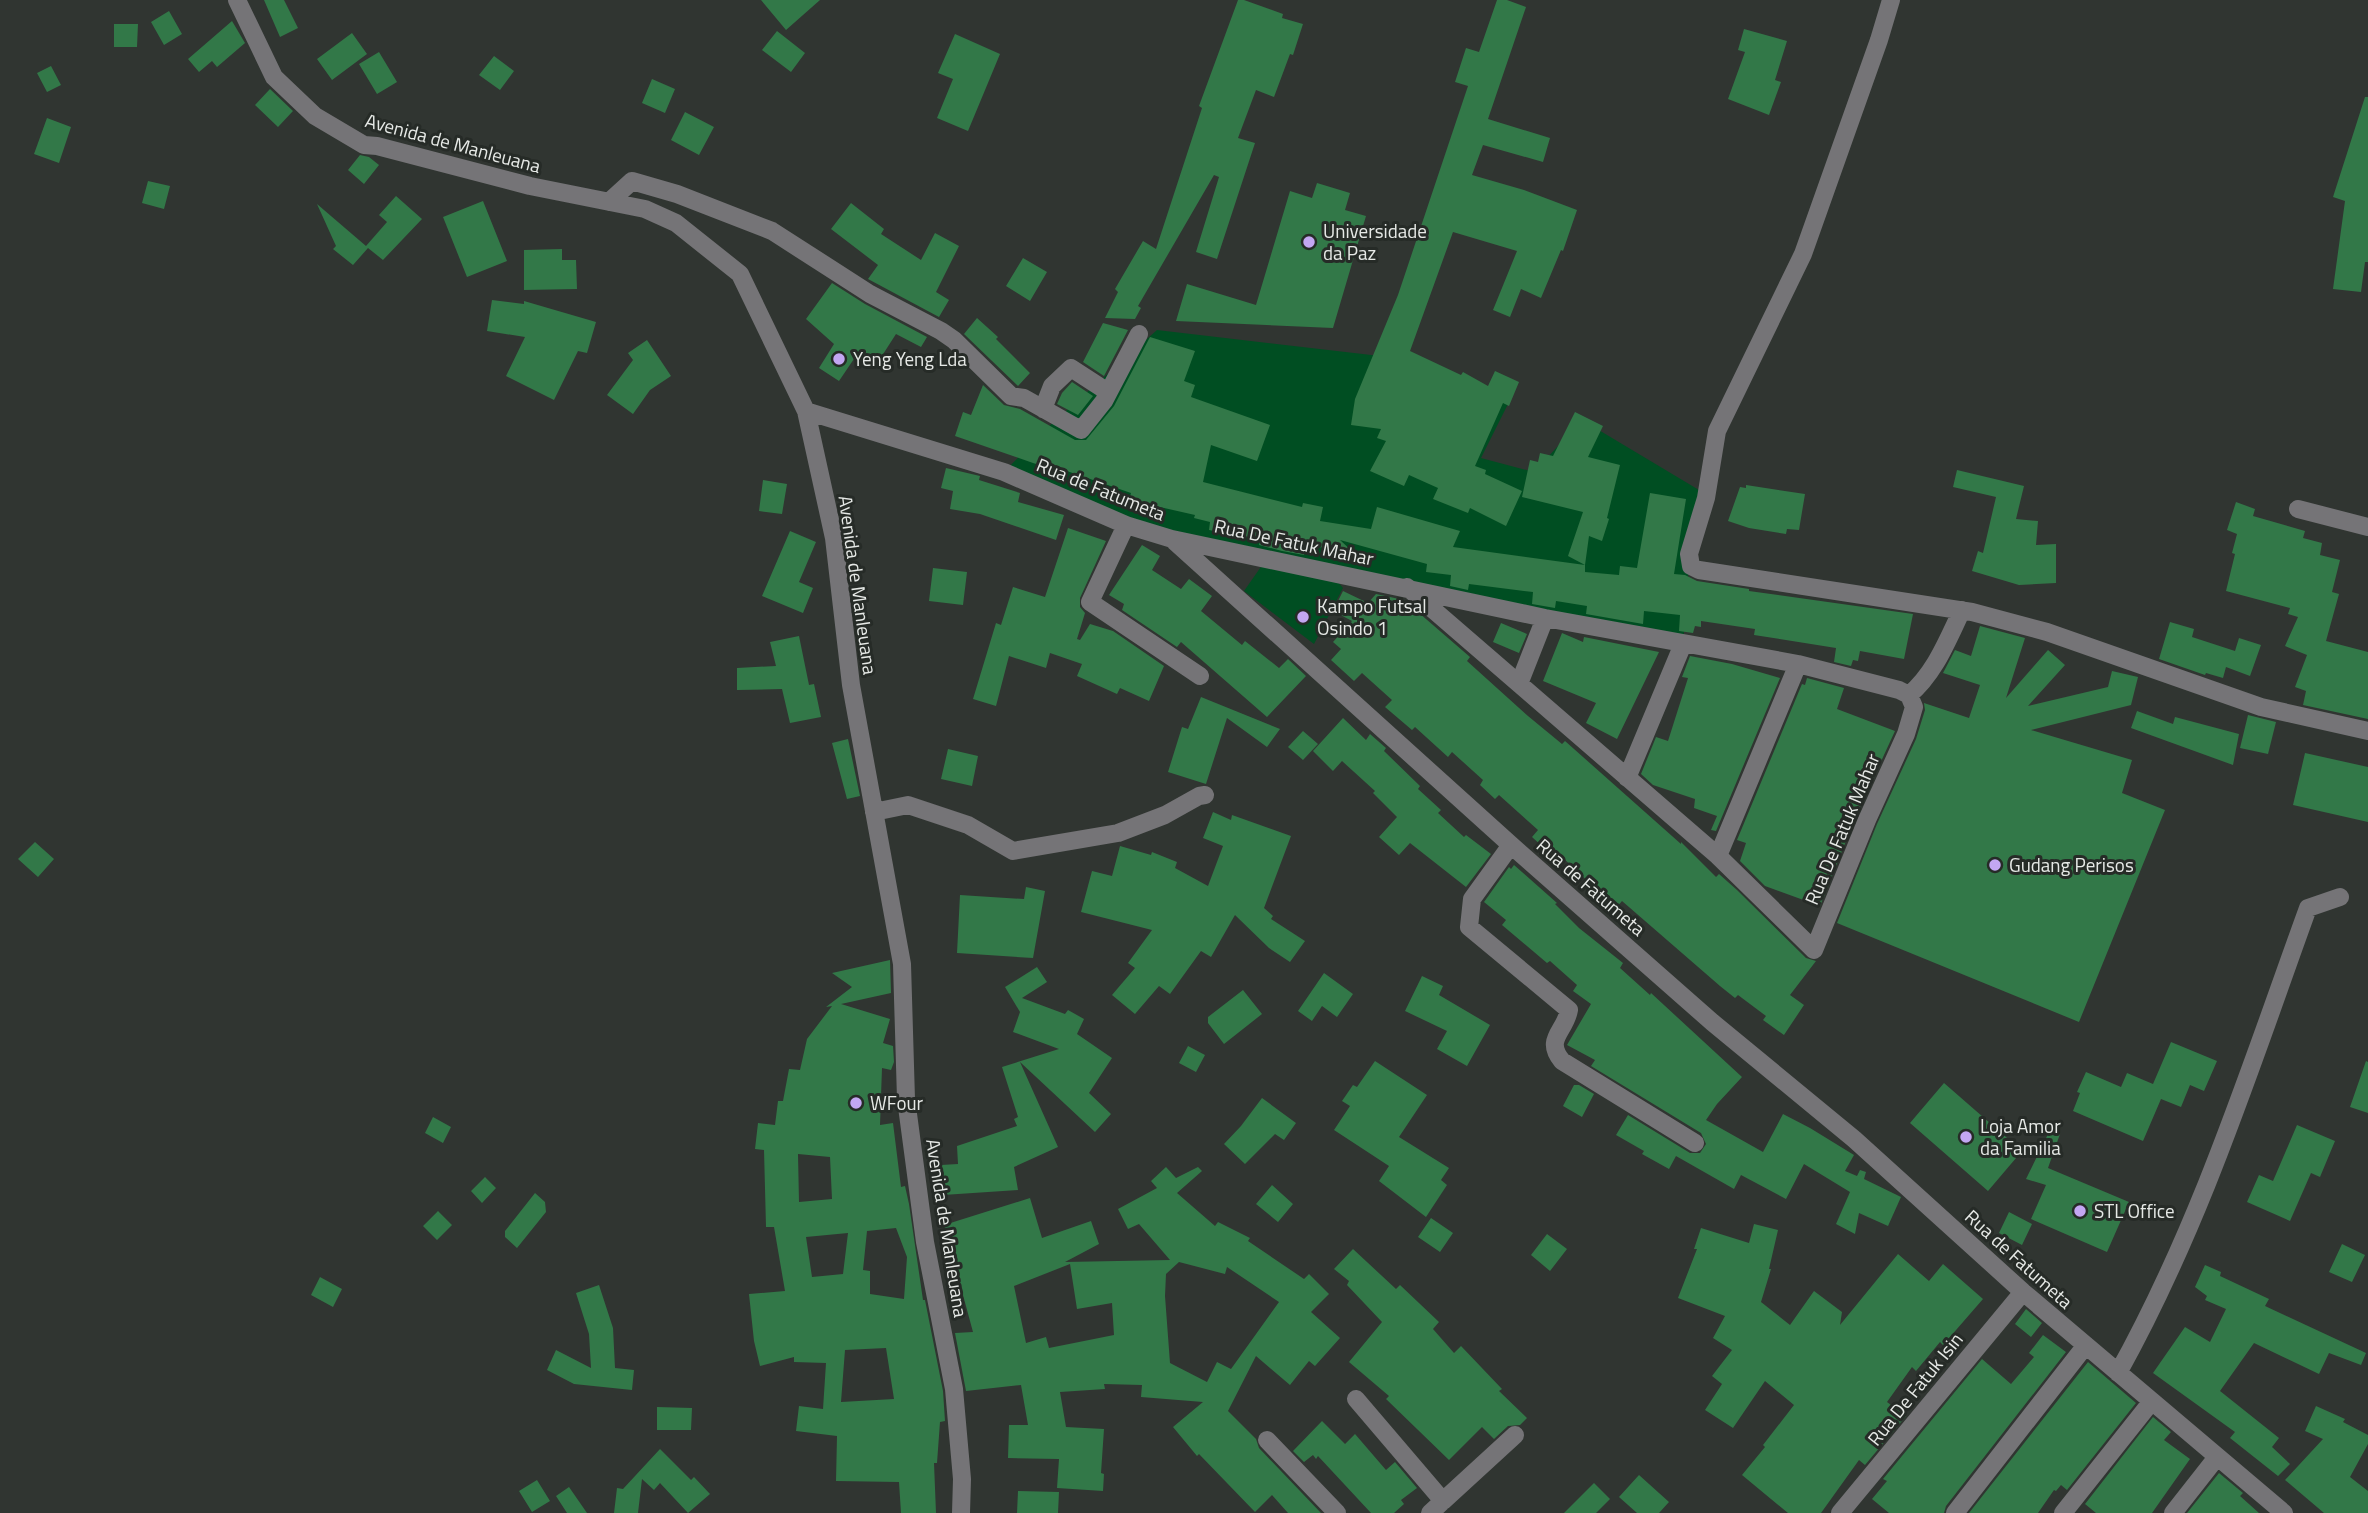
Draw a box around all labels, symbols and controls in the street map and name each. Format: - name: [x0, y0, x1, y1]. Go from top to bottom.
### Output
- street label: Avenida de Manleuana: [362, 105, 545, 180]
- place label: Universidade da Paz: [1323, 216, 1427, 267]
- marker: Universidade da Paz: [1301, 234, 1317, 250]
- place label: Yeng Yeng Lda: [853, 344, 967, 373]
- marker: Yeng Yeng Lda: [831, 351, 847, 367]
- street label: Rua de Fatumeta: [1032, 450, 1170, 528]
- street label: Avenida de Manleuana: [832, 494, 885, 677]
- street label: Rua De Fatuk Mahar: [1212, 510, 1377, 573]
- place label: Kampo Futsal Osindo 1: [1317, 591, 1427, 642]
- marker: Kampo Futsal Osindo 1: [1295, 609, 1311, 625]
- street label: Rua De Fatuk Mahar: [1797, 748, 1887, 909]
- street label: Rua de Fatumeta: [1530, 831, 1653, 943]
- place label: Gudang Perisos: [2009, 850, 2134, 879]
- marker: Gudang Perisos: [1987, 857, 2003, 873]
- place label: WFour: [870, 1088, 924, 1117]
- marker: WFour: [848, 1095, 864, 1111]
- place label: Loja Amor da Familia: [1980, 1111, 2061, 1162]
- marker: Loja Amor da Familia: [1958, 1129, 1974, 1145]
- street label: Avenida de Manleuana: [919, 1137, 976, 1320]
- place label: STL Office: [2094, 1196, 2175, 1225]
- street label: Rua de Fatumeta: [1959, 1202, 2080, 1315]
- marker: STL Office: [2072, 1203, 2088, 1219]
- street label: Rua De Fatuk Isin: [1860, 1326, 1969, 1452]

